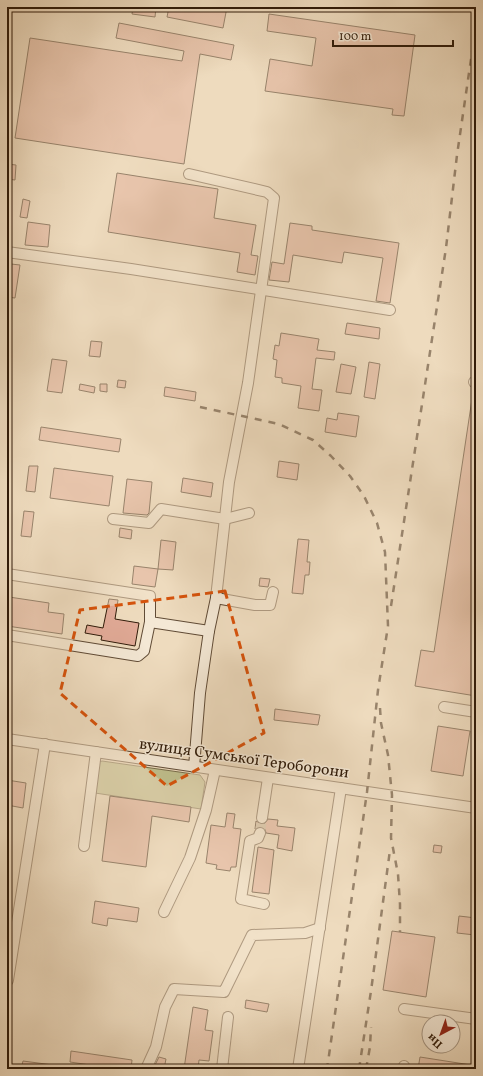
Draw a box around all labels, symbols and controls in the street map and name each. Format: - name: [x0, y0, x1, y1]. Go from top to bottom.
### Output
- scale bar: [333, 22, 453, 48]
- text: 100 m: [339, 29, 372, 45]
- street label: вулиця Сумської Тероборони: [138, 733, 351, 785]
- north arrow: [421, 1014, 461, 1054]
- text: Пн: [425, 1030, 446, 1051]

